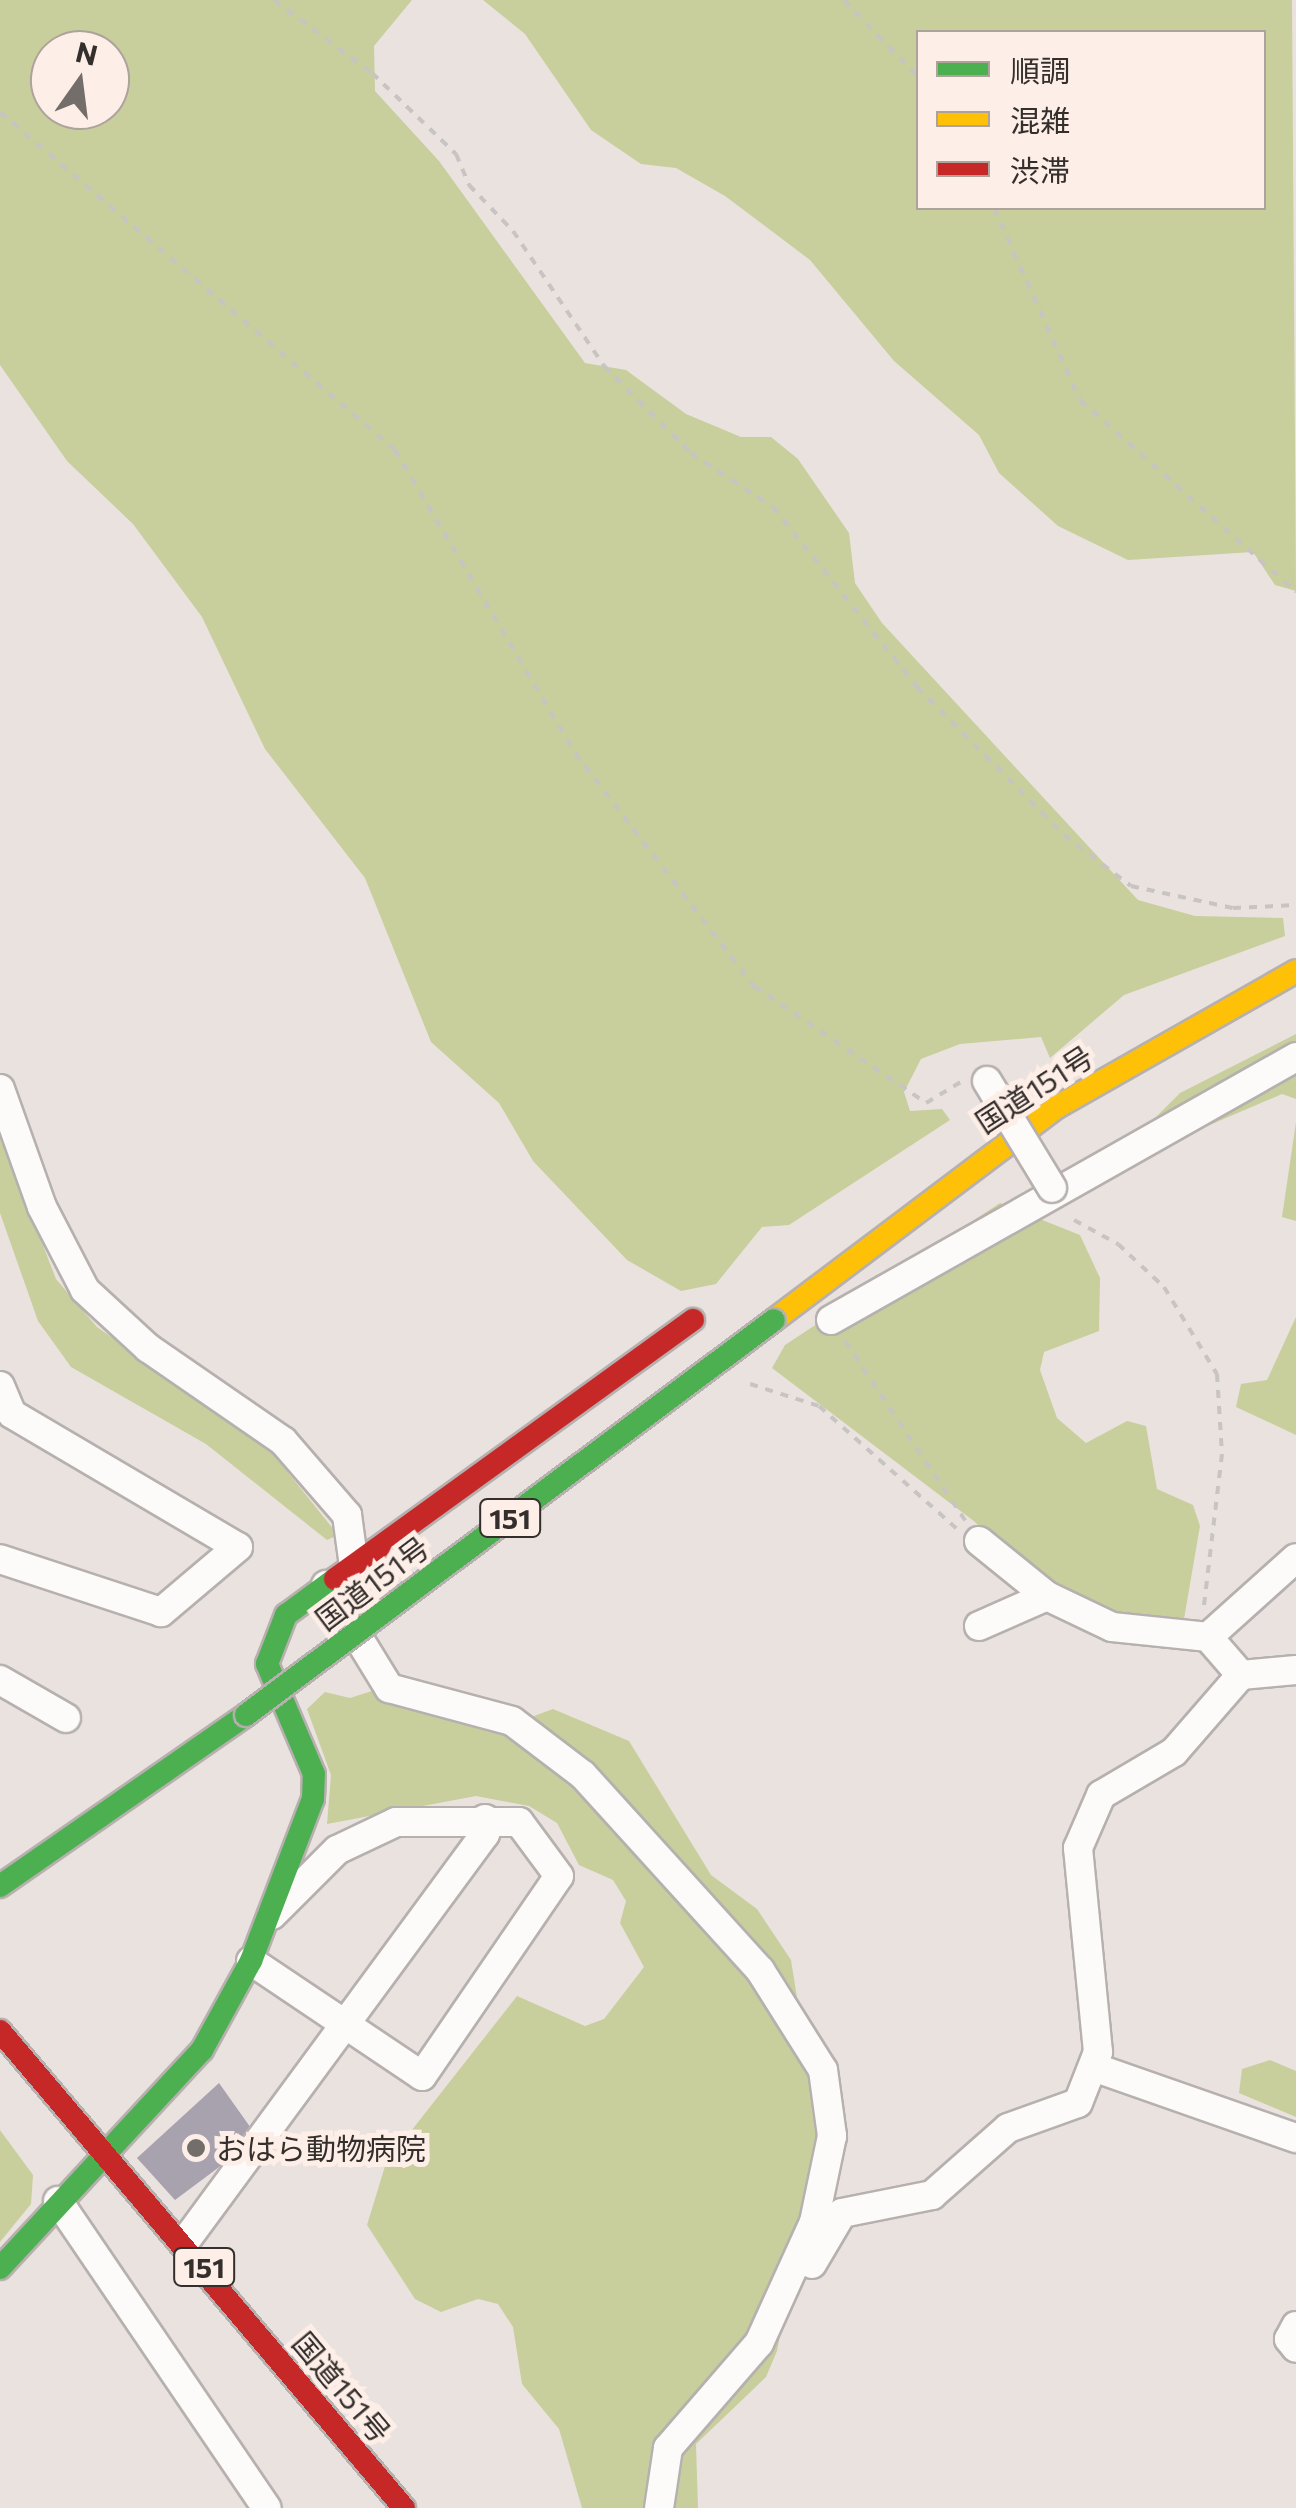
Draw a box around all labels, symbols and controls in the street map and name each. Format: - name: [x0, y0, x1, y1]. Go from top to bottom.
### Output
- north arrow: [30, 30, 130, 130]
- legend: [916, 30, 1266, 210]
- text: N: [72, 34, 101, 72]
- text: 順調: [1010, 51, 1070, 88]
- text: 混雑: [1010, 101, 1070, 138]
- text: 渋滞: [1010, 151, 1070, 188]
- street label: 国道151号: [968, 1038, 1100, 1140]
- road number: 151: [478, 1495, 542, 1541]
- street label: 国道151号: [308, 1529, 436, 1637]
- place label: おはら動物病院: [216, 2130, 426, 2166]
- marker: おはら動物病院: [185, 2137, 207, 2159]
- road number: 151: [172, 2244, 236, 2290]
- street label: 国道151号: [286, 2325, 398, 2449]

